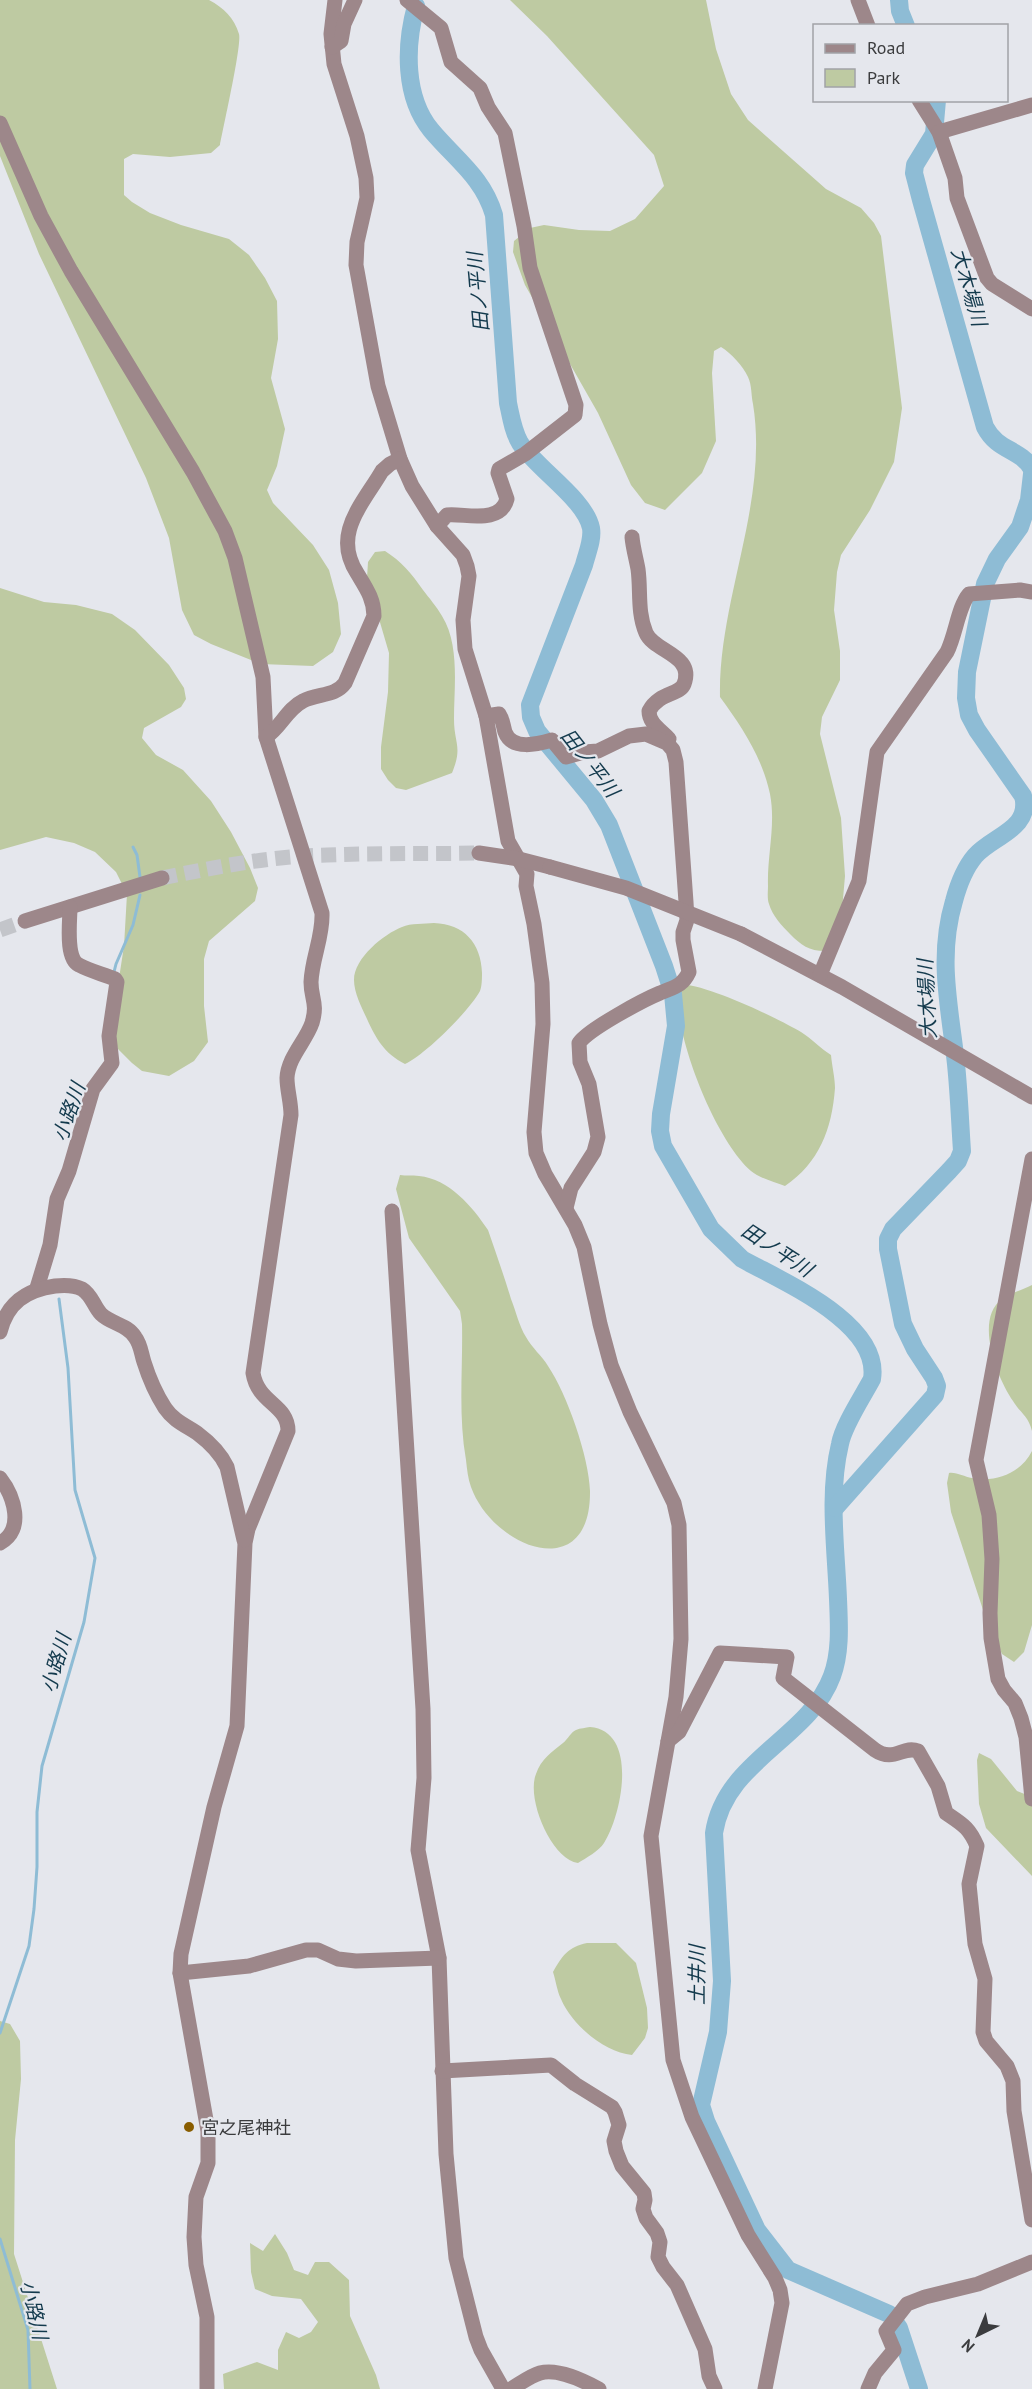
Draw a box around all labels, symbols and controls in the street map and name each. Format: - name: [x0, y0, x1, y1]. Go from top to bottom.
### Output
- legend: [813, 24, 1008, 102]
- text: Road: [867, 36, 905, 59]
- text: Park: [867, 66, 900, 89]
- water label: 大木場川: [945, 245, 993, 331]
- water label: 田ノ平川: [461, 249, 494, 333]
- water label: 田ノ平川: [555, 723, 626, 804]
- water label: 大木場川: [912, 956, 942, 1040]
- water label: 小路川: [47, 1078, 92, 1145]
- water label: 田ノ平川: [736, 1217, 819, 1284]
- water label: 小路川: [35, 1629, 77, 1695]
- water label: 土井川: [684, 1943, 710, 2005]
- place label: 宮之尾神社: [201, 2116, 291, 2139]
- marker: 宮之尾神社: [182, 2120, 196, 2134]
- water label: 小路川: [15, 2278, 54, 2344]
- north arrow: [948, 2305, 1008, 2365]
- text: N: [957, 2335, 978, 2357]

